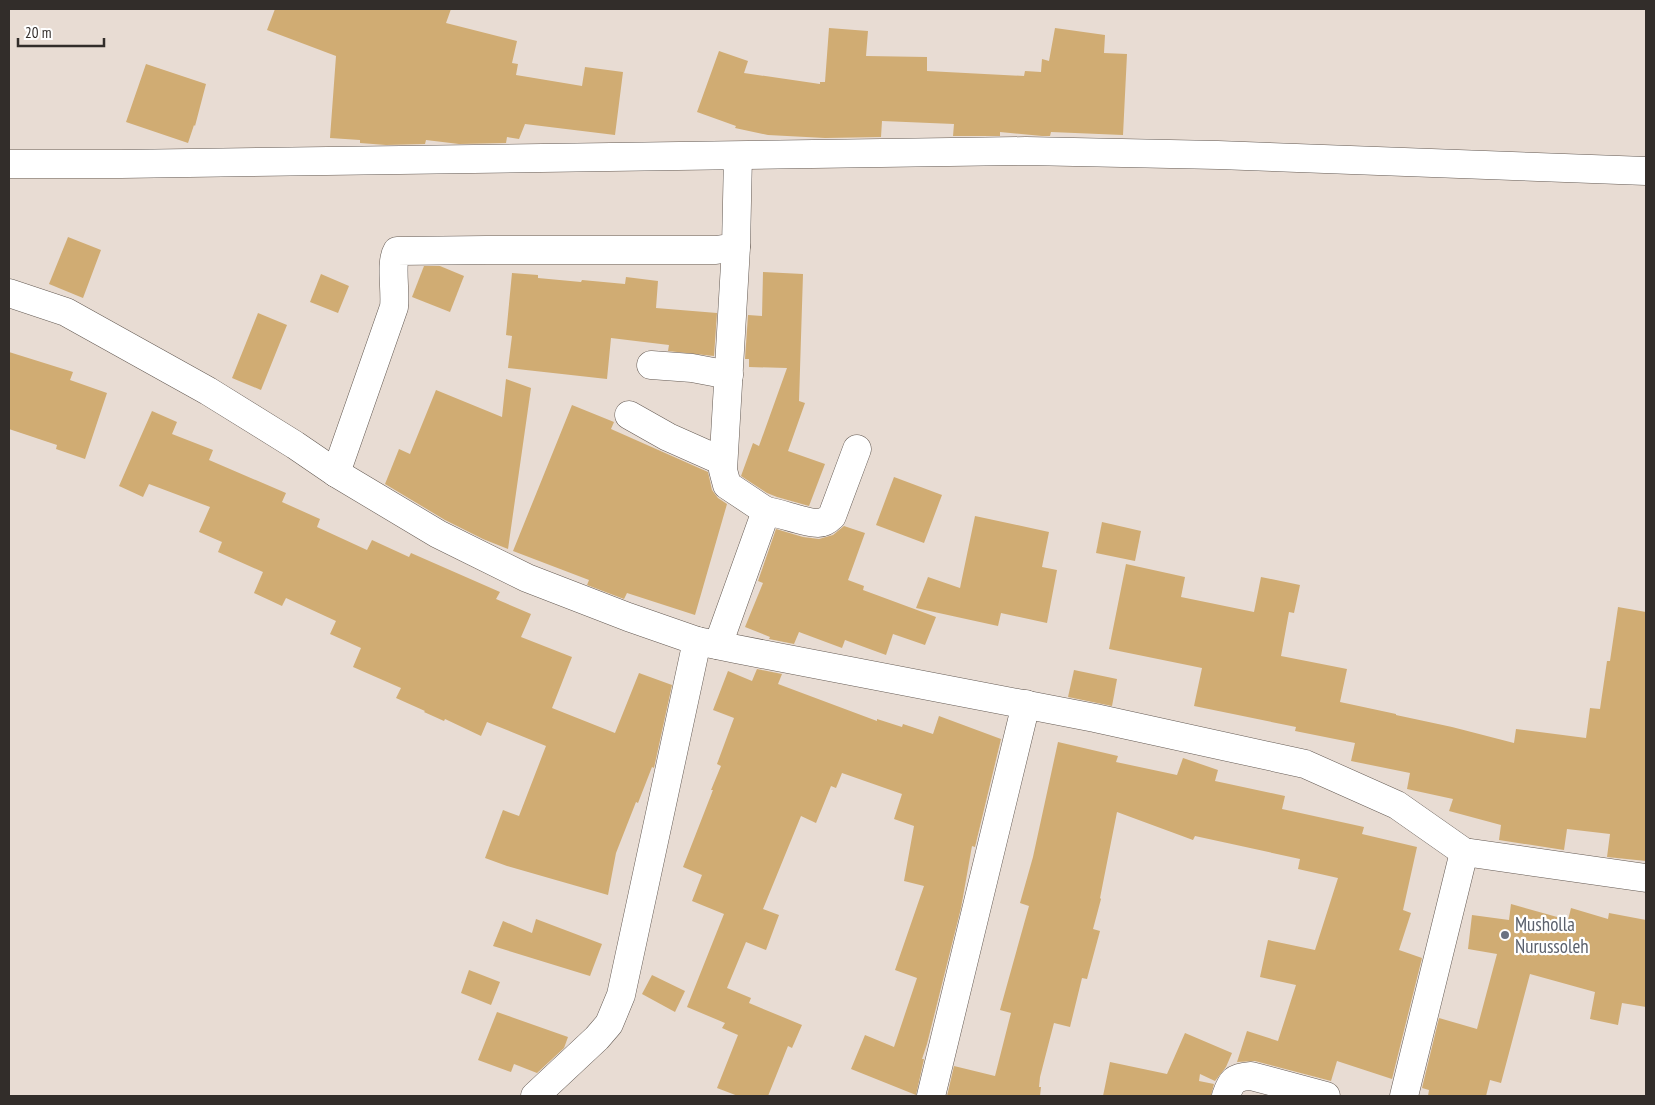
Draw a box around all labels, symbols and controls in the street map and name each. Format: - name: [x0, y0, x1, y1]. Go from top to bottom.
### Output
- scale bar: [18, 15, 104, 47]
- text: 20 m: [25, 23, 51, 42]
- place label: Musholla Nurussoleh: [1515, 912, 1589, 958]
- marker: Musholla Nurussoleh: [1499, 929, 1511, 941]

